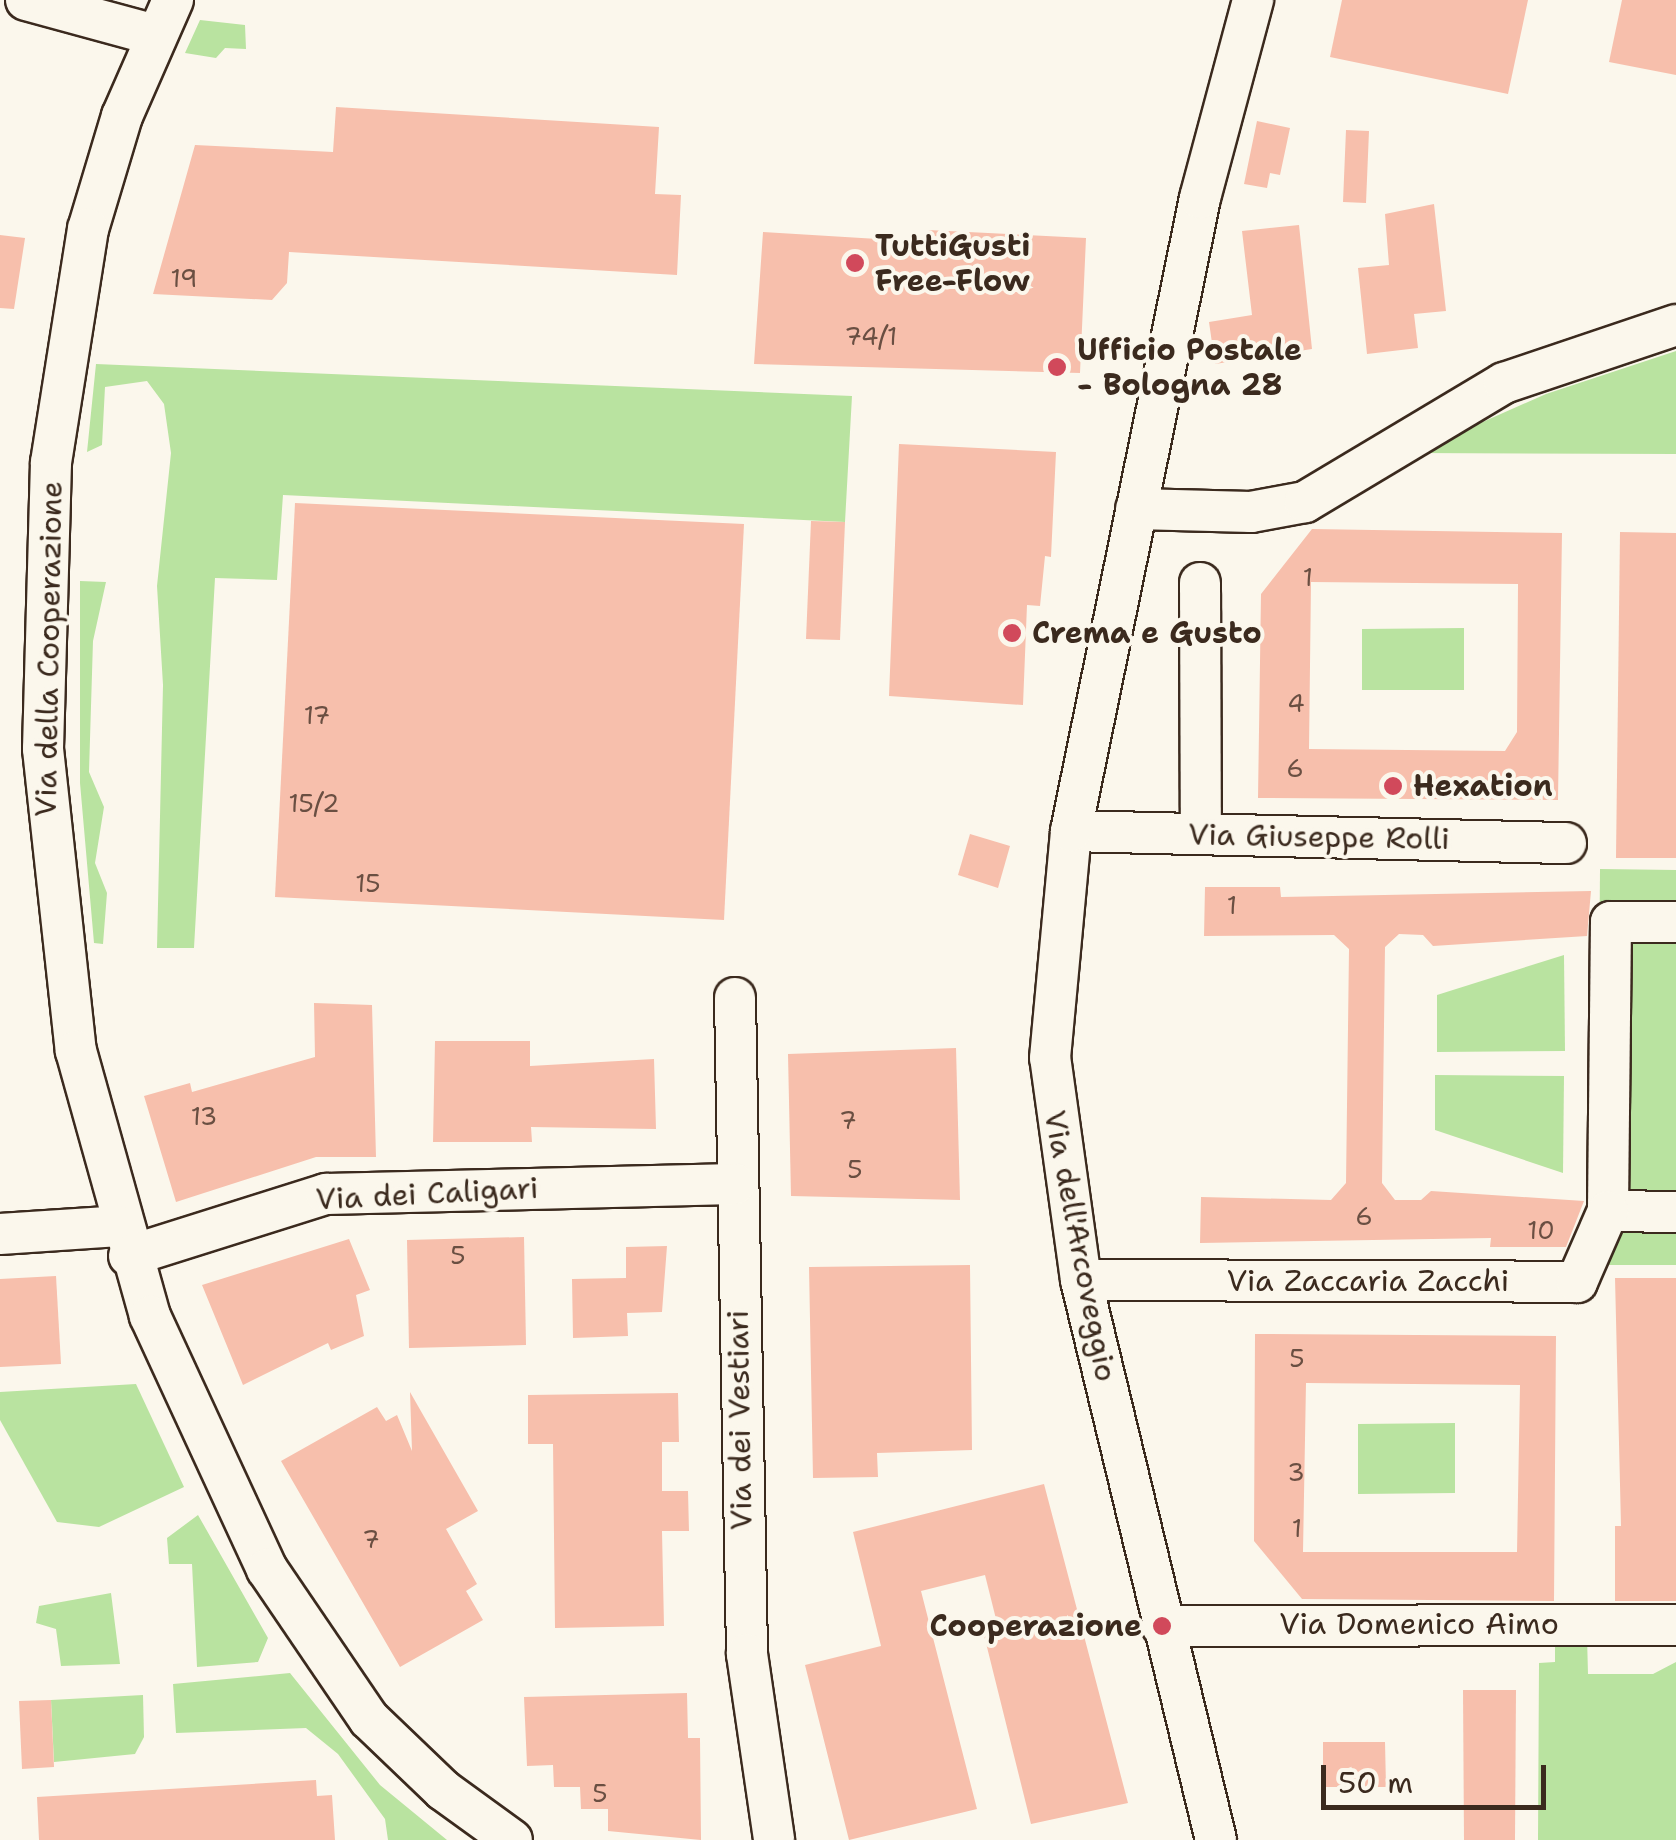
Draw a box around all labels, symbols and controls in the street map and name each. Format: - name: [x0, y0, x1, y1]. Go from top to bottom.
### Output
- place label: TuttiGusti Free-Flow: [875, 228, 1030, 298]
- marker: TuttiGusti Free-Flow: [844, 252, 866, 274]
- house number: 19: [171, 263, 197, 293]
- house number: 74/1: [845, 321, 897, 351]
- place label: Ufficio Postale - Bologna 28: [1077, 332, 1302, 402]
- marker: Ufficio Postale - Bologna 28: [1046, 356, 1068, 378]
- street label: Via della Cooperazione: [28, 481, 70, 817]
- house number: 1: [1303, 562, 1313, 592]
- place label: Crema e Gusto: [1032, 615, 1262, 651]
- marker: Crema e Gusto: [1001, 622, 1023, 644]
- house number: 4: [1287, 688, 1305, 718]
- house number: 17: [304, 700, 330, 730]
- house number: 6: [1286, 753, 1304, 783]
- place label: Hexation: [1413, 768, 1553, 804]
- marker: Hexation: [1382, 775, 1404, 797]
- house number: 15/2: [289, 788, 339, 818]
- street label: Via Giuseppe Rolli: [1188, 817, 1450, 857]
- house number: 15: [355, 868, 381, 898]
- house number: 1: [1227, 890, 1237, 920]
- house number: 13: [191, 1101, 217, 1131]
- house number: 7: [839, 1105, 857, 1135]
- street label: Via dell'Arcoveggio: [1036, 1108, 1124, 1384]
- house number: 5: [847, 1154, 863, 1184]
- street label: Via dei Caligari: [315, 1170, 539, 1218]
- house number: 6: [1355, 1201, 1373, 1231]
- house number: 10: [1527, 1215, 1555, 1245]
- house number: 5: [450, 1240, 466, 1270]
- street label: Via Zaccaria Zacchi: [1227, 1263, 1509, 1299]
- street label: Via dei Vestiari: [720, 1310, 760, 1530]
- house number: 5: [1289, 1343, 1305, 1373]
- house number: 3: [1287, 1457, 1305, 1487]
- house number: 1: [1292, 1513, 1302, 1543]
- house number: 7: [362, 1524, 380, 1554]
- street label: Via Domenico Aimo: [1279, 1606, 1559, 1642]
- place label: Cooperazione: [930, 1608, 1142, 1644]
- marker: Cooperazione: [1151, 1615, 1173, 1637]
- scale bar: [1326, 1745, 1551, 1807]
- text: 50 m: [1338, 1762, 1413, 1803]
- house number: 5: [592, 1778, 608, 1808]

